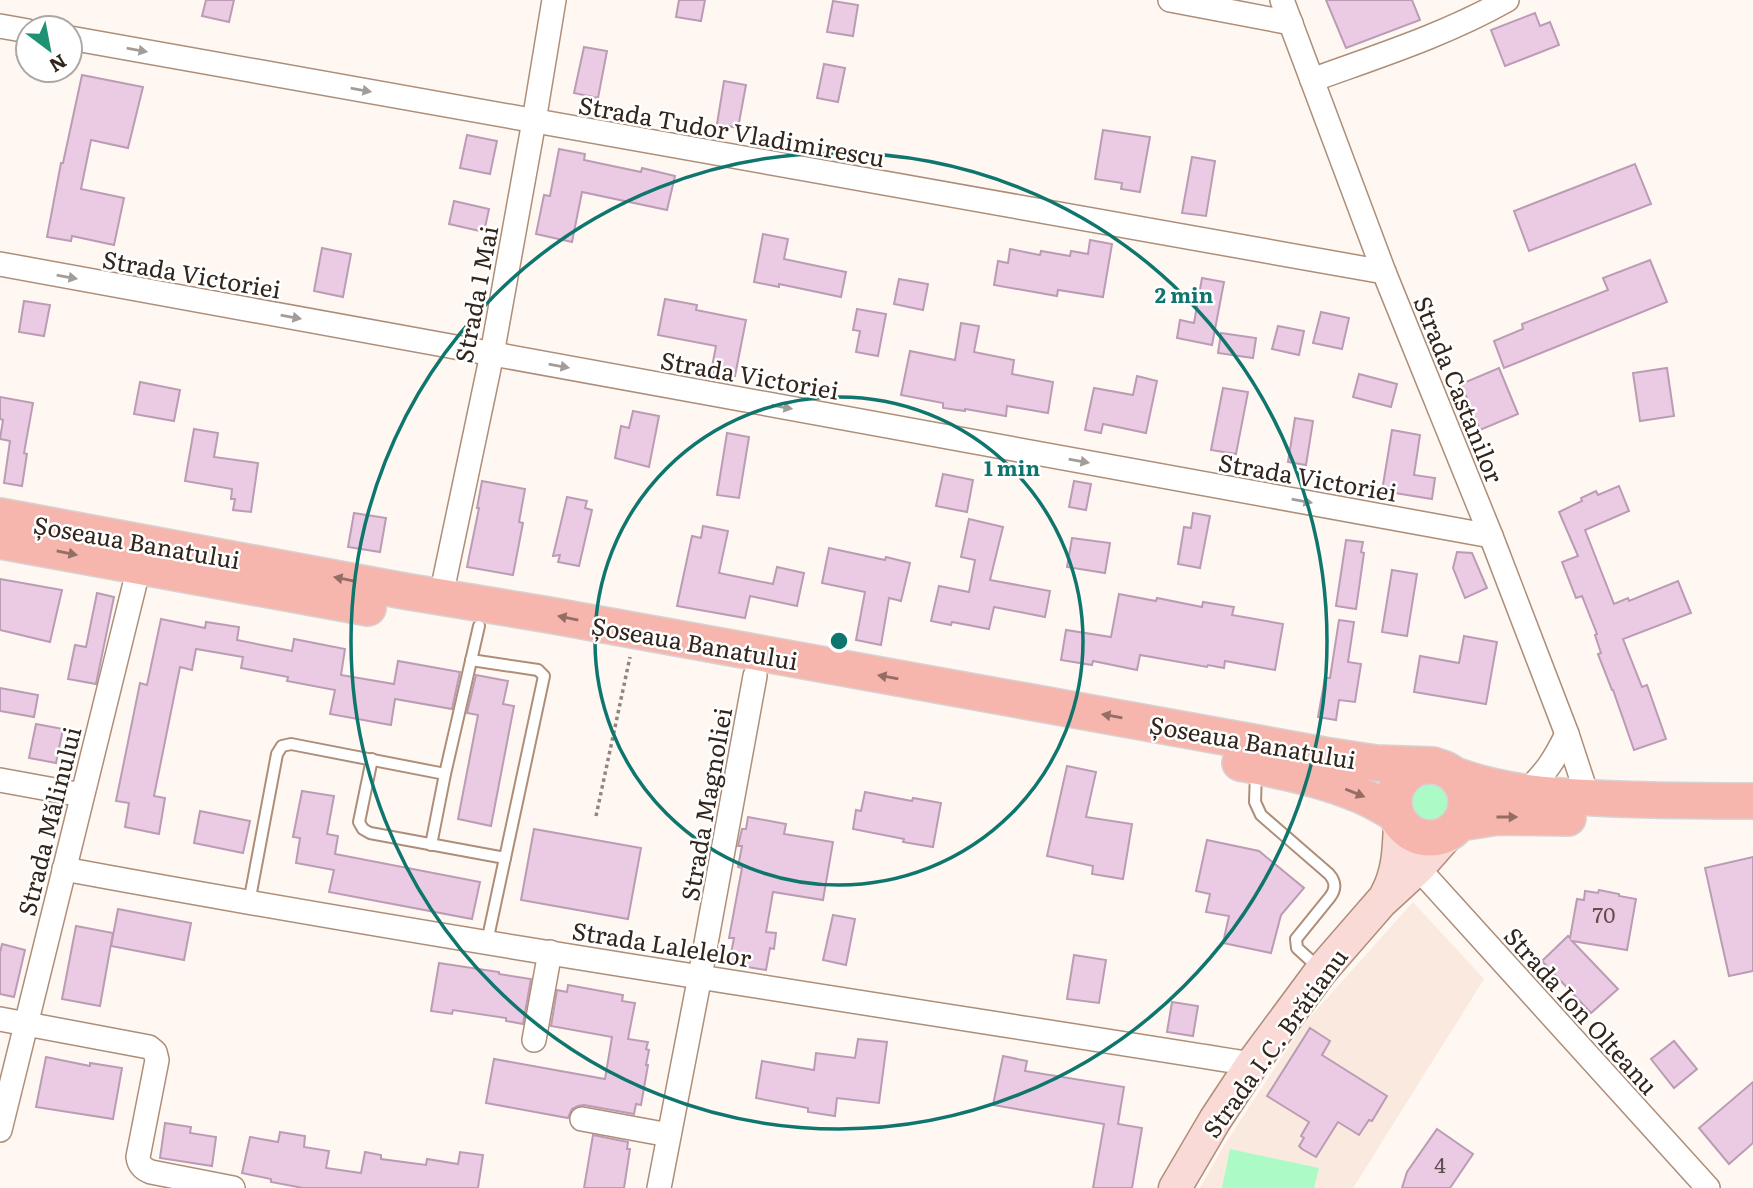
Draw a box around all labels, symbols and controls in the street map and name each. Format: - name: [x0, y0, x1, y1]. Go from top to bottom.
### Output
- north arrow: [14, 14, 84, 84]
- one-way arrow: [126, 45, 148, 56]
- text: N: [44, 48, 73, 80]
- one-way arrow: [350, 85, 372, 96]
- street label: Strada Tudor Vladimirescu: [576, 86, 888, 174]
- street label: Strada 1 Mai: [445, 222, 505, 366]
- street label: Strada Victoriei: [100, 240, 284, 306]
- one-way arrow: [56, 271, 78, 282]
- text: 2 min: [1155, 278, 1214, 309]
- street label: Strada Castanilor: [1407, 290, 1514, 488]
- one-way arrow: [280, 312, 302, 323]
- street label: Strada Victoriei: [658, 341, 842, 407]
- one-way arrow: [548, 361, 570, 372]
- one-way arrow: [772, 401, 794, 412]
- street label: Strada Victoriei: [1216, 443, 1400, 509]
- text: 1 min: [984, 451, 1040, 482]
- one-way arrow: [1068, 455, 1090, 466]
- one-way arrow: [1291, 496, 1313, 507]
- street label: Șoseaua Banatului: [31, 506, 243, 576]
- one-way arrow: [56, 548, 78, 559]
- one-way arrow: [333, 574, 355, 585]
- street label: Șoseaua Banatului: [589, 607, 801, 677]
- one-way arrow: [557, 613, 579, 624]
- centre of rings: [827, 629, 851, 653]
- one-way arrow: [877, 671, 899, 682]
- street label: Strada Magnoliei: [671, 705, 739, 903]
- street label: Șoseaua Banatului: [1147, 706, 1359, 776]
- one-way arrow: [1101, 711, 1123, 722]
- street label: Strada Mălinului: [8, 723, 88, 919]
- one-way arrow: [1344, 788, 1365, 799]
- one-way arrow: [1496, 811, 1518, 823]
- house number: 70: [1593, 898, 1615, 929]
- street label: Strada Lalelelor: [570, 912, 755, 975]
- street label: Strada Ion Olteanu: [1497, 918, 1667, 1102]
- street label: Strada I.C. Brătianu: [1193, 940, 1355, 1144]
- house number: 4: [1434, 1148, 1446, 1179]

